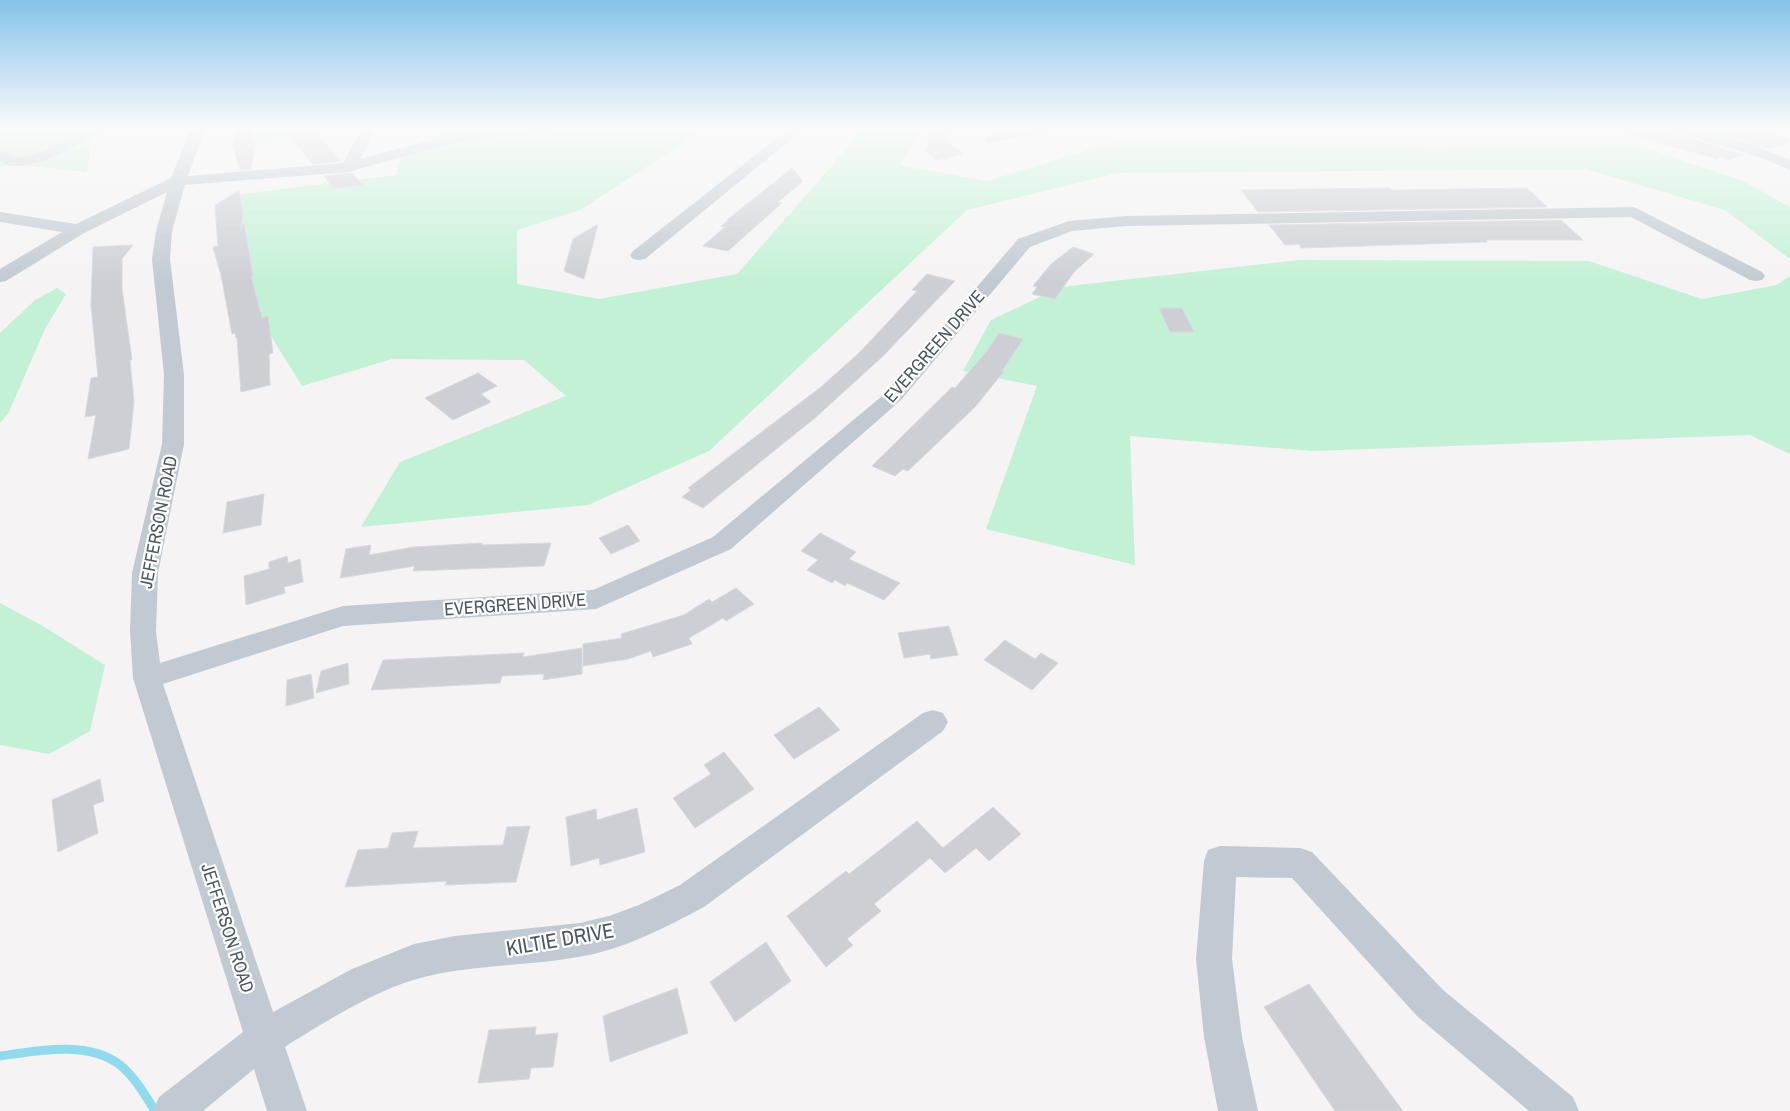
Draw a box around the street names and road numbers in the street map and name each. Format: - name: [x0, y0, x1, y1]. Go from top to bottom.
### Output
- street label: EVERGREEN DRIVE: [878, 284, 990, 408]
- street label: JEFFERSON ROAD: [133, 454, 183, 590]
- street label: EVERGREEN DRIVE: [443, 587, 587, 621]
- street label: JEFFERSON ROAD: [195, 860, 261, 996]
- street label: KILTIE DRIVE: [504, 915, 616, 963]

